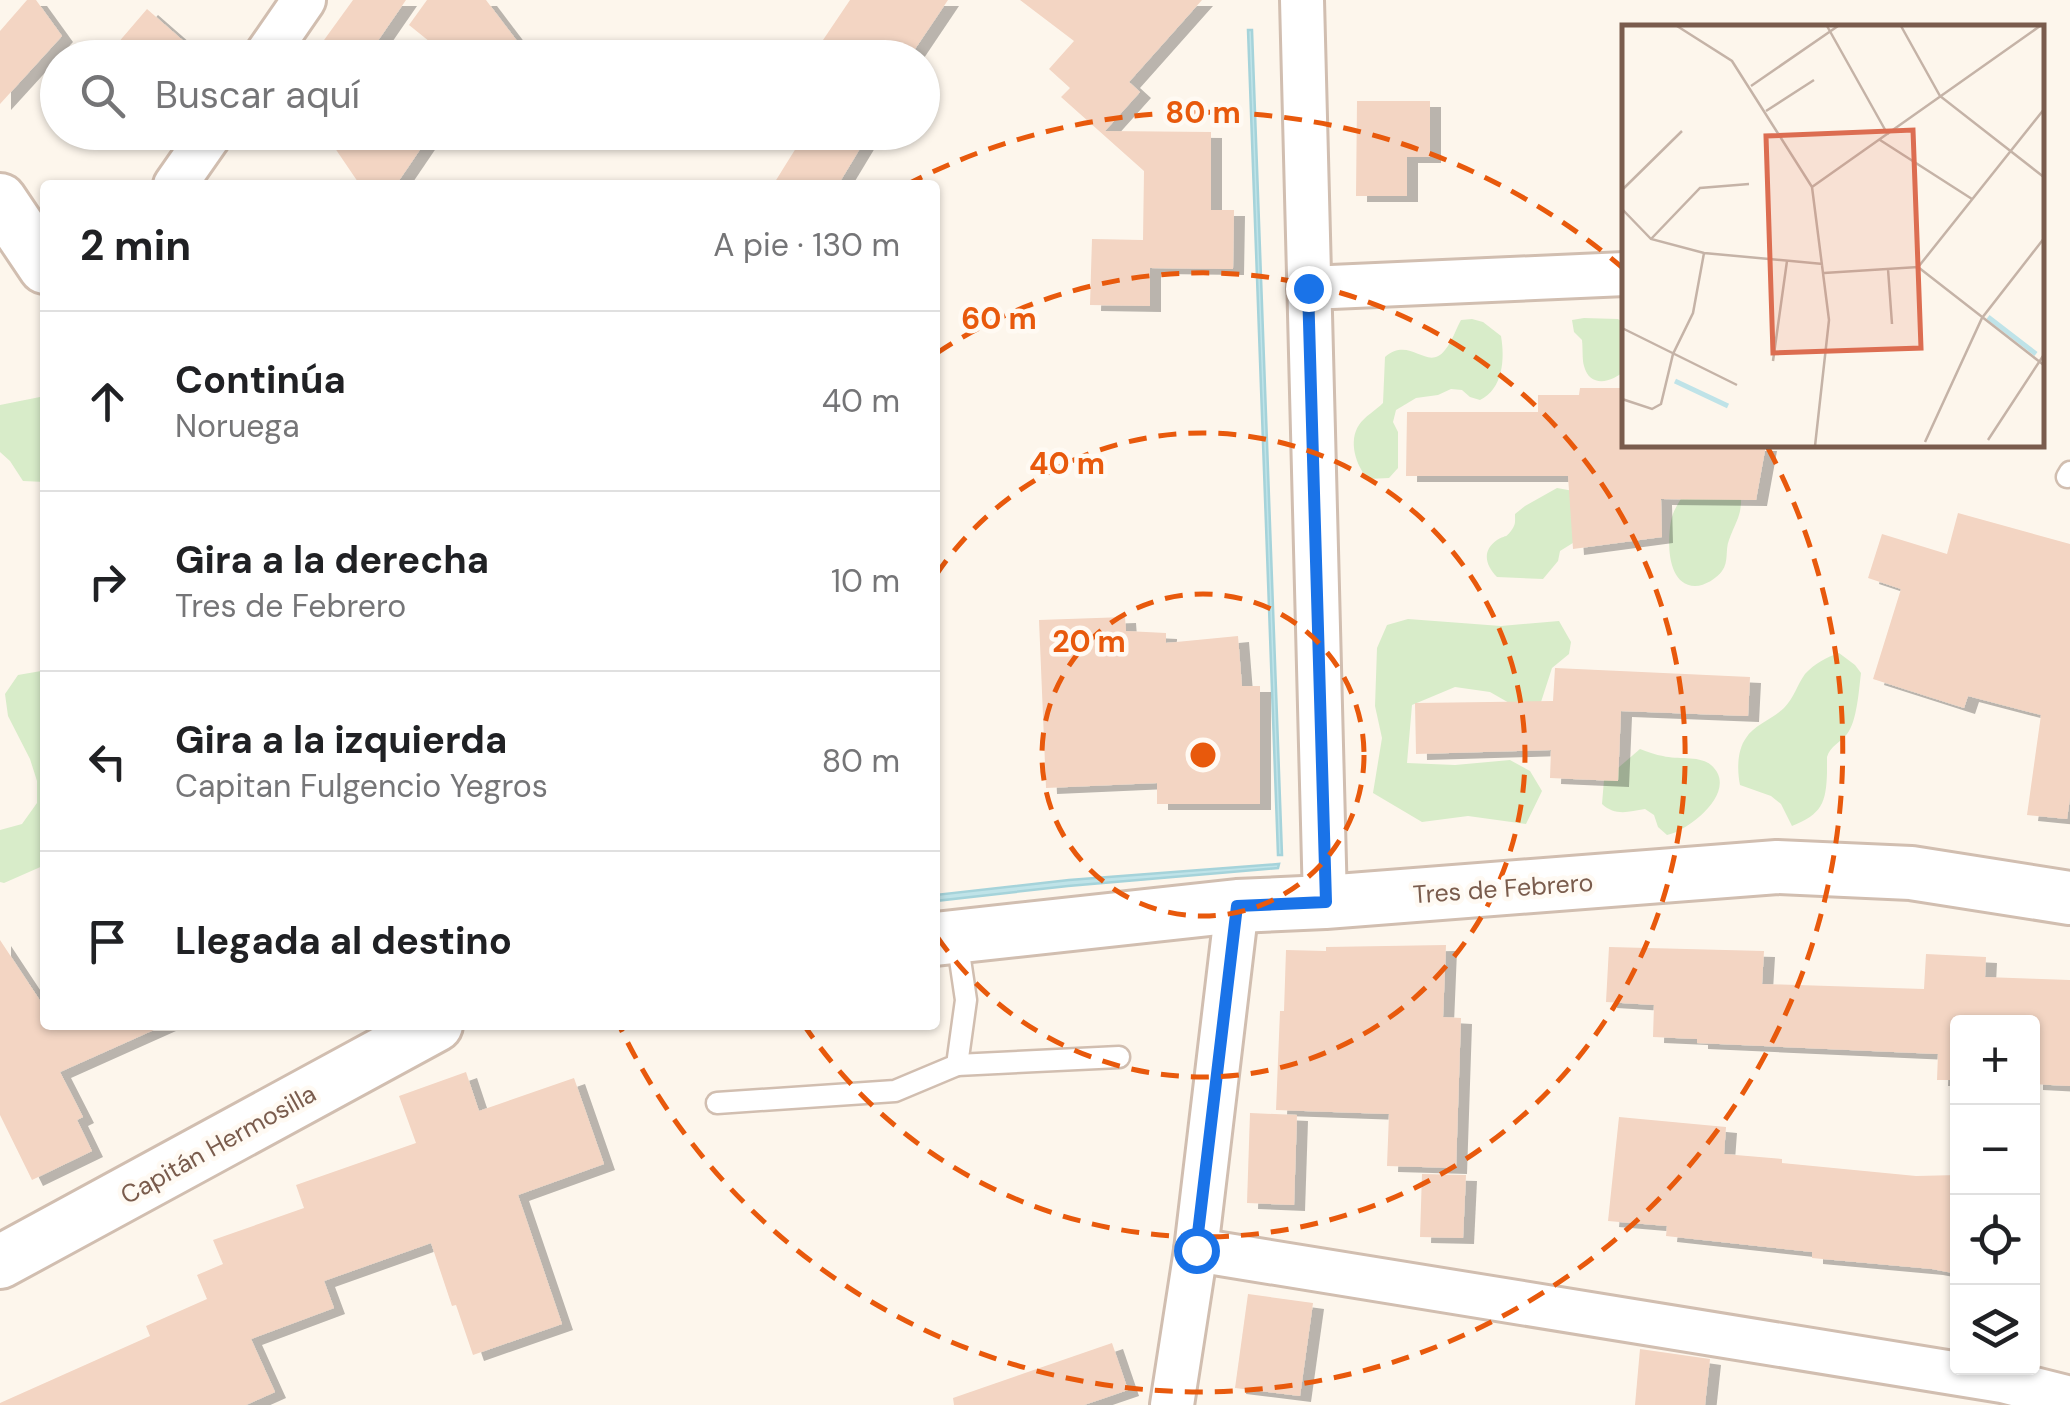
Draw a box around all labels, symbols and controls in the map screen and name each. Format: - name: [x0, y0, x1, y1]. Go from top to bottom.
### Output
- inset map: [1622, 25, 2045, 448]
- search box: [40, 40, 940, 150]
- icon: search: [75, 68, 130, 123]
- text: Buscar aquí: [155, 70, 360, 120]
- text: 80 m: [1165, 93, 1241, 132]
- text: 2 min: [80, 218, 191, 273]
- text: A pie · 130 m: [713, 224, 900, 266]
- route end: [1286, 266, 1332, 312]
- text: 60 m: [961, 299, 1037, 338]
- text: Continúa: [175, 355, 346, 405]
- icon: ahead: [80, 374, 135, 429]
- text: 40 m: [822, 380, 900, 422]
- text: Noruega: [175, 405, 300, 447]
- text: 40 m: [1029, 444, 1105, 483]
- text: Gira a la derecha: [175, 535, 489, 585]
- icon: right: [80, 554, 135, 609]
- text: 10 m: [831, 560, 900, 602]
- text: Tres de Febrero: [175, 585, 406, 627]
- text: 20 m: [1052, 622, 1126, 661]
- text: Gira a la izquierda: [175, 715, 507, 765]
- icon: left: [80, 734, 135, 789]
- centre of rings: [1185, 737, 1221, 773]
- text: 80 m: [822, 740, 900, 782]
- text: Capitan Fulgencio Yegros: [175, 765, 548, 807]
- street label: Tres de Febrero: [1412, 866, 1594, 911]
- icon: arrive: [80, 914, 135, 969]
- text: Llegada al destino: [175, 916, 512, 966]
- map controls: [1950, 1015, 2040, 1375]
- button: +: [1950, 1015, 2040, 1105]
- street label: Capitán Hermosilla: [115, 1077, 322, 1212]
- button: −: [1950, 1105, 2040, 1195]
- button: locate: [1950, 1195, 2040, 1285]
- route start: [1174, 1228, 1220, 1274]
- button: layers: [1950, 1285, 2040, 1375]

